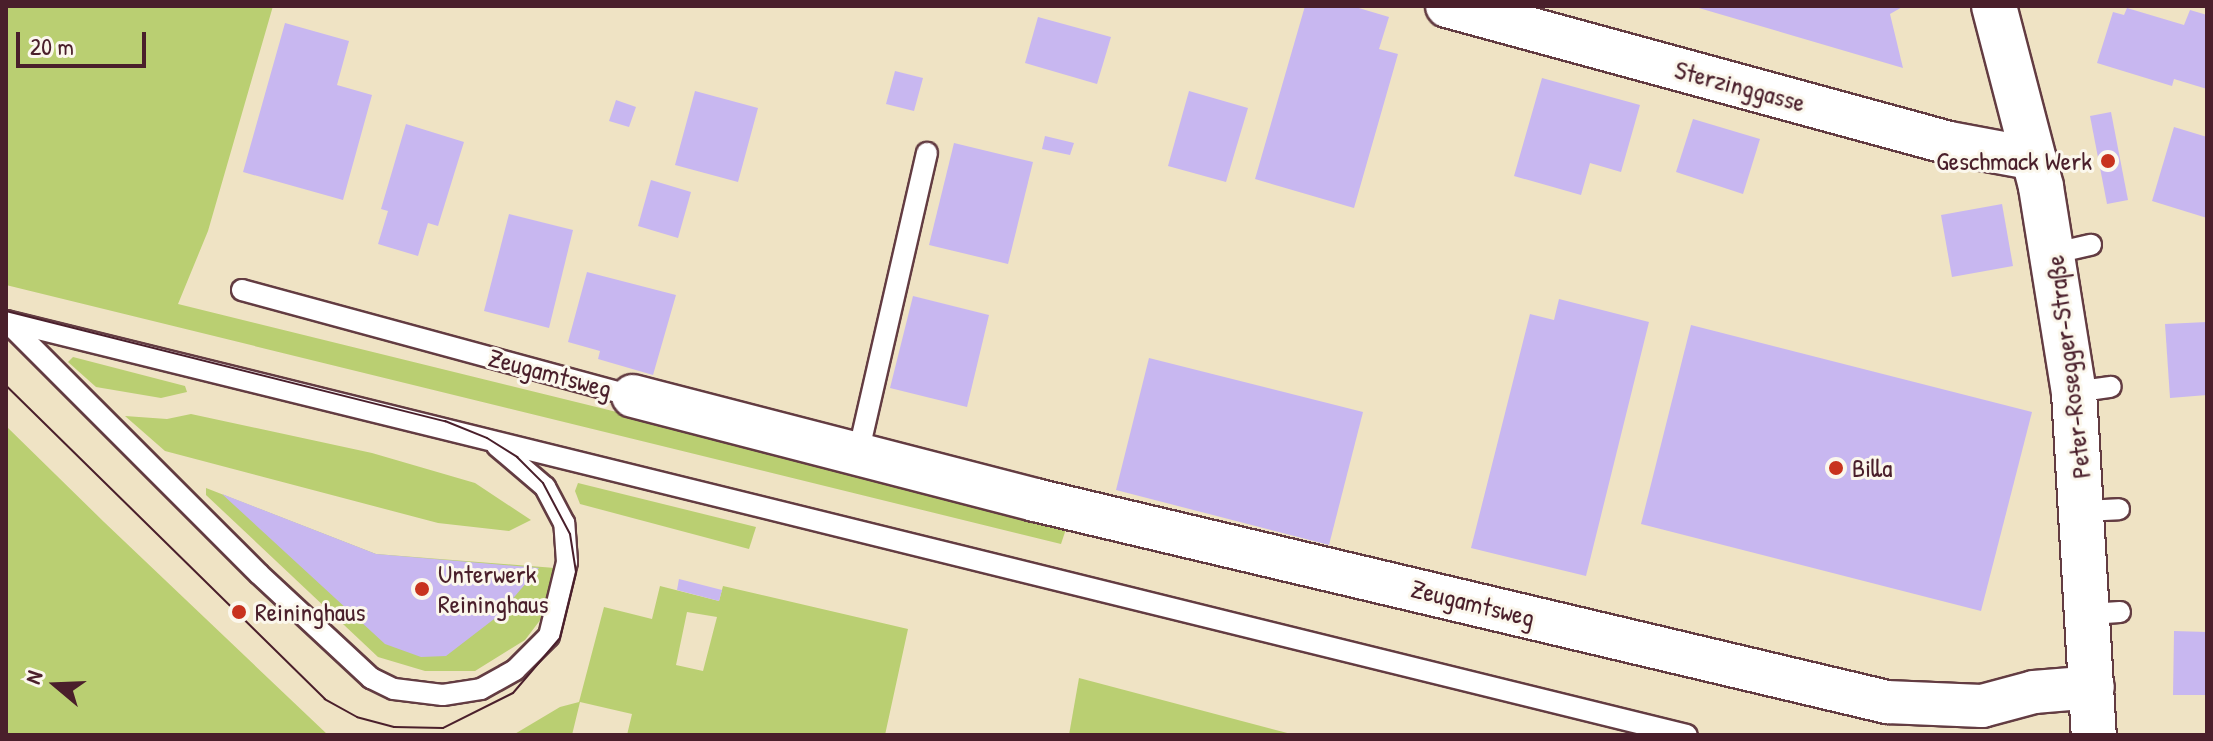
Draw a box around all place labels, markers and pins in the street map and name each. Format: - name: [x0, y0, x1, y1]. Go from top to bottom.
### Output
- place label: Geschmack Werk: [1936, 145, 2092, 177]
- marker: Geschmack Werk: [2099, 152, 2117, 170]
- place label: Billa: [1852, 452, 1892, 484]
- marker: Billa: [1827, 459, 1845, 477]
- place label: Unterwerk Reininghaus: [438, 558, 548, 620]
- marker: Unterwerk Reininghaus: [413, 580, 431, 598]
- place label: Reininghaus: [255, 596, 365, 628]
- marker: Reininghaus: [230, 603, 248, 621]

